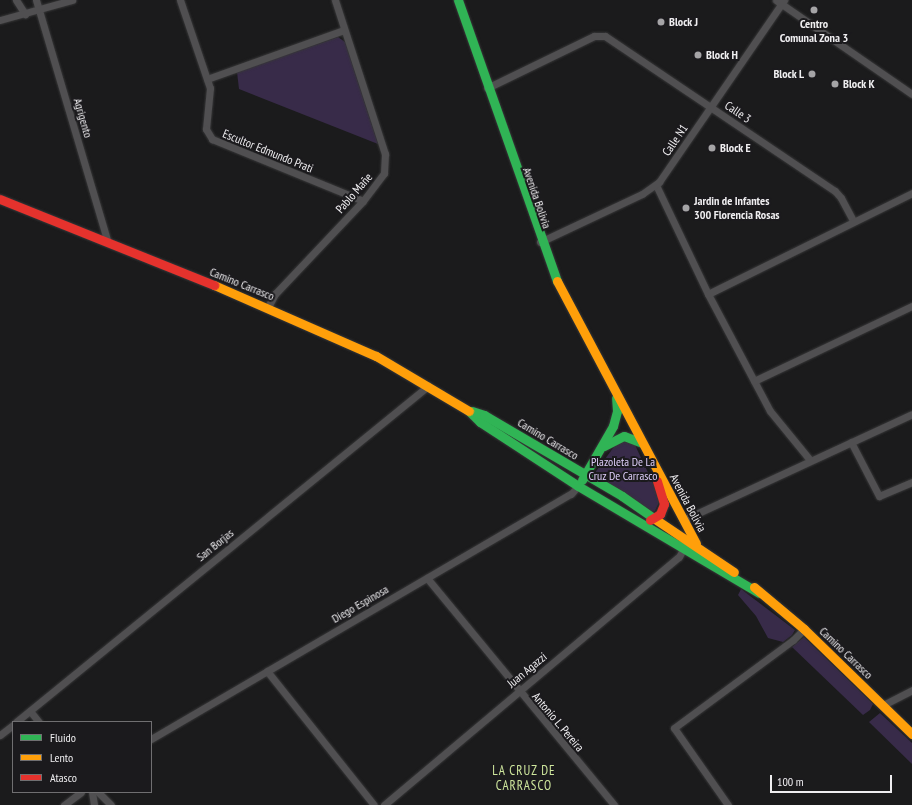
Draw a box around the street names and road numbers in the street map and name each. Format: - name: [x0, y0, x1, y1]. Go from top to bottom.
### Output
- street label: Agrigento: [71, 97, 95, 139]
- street label: Calle 3: [722, 98, 754, 126]
- street label: Calle N1: [659, 121, 691, 159]
- street label: Escultor Edmundo Prati: [221, 126, 315, 176]
- street label: Avenida Bolivia: [520, 166, 554, 230]
- street label: Pablo Mañe: [333, 170, 375, 216]
- street label: Camino Carrasco: [208, 265, 276, 303]
- street label: Camino Carrasco: [515, 415, 581, 463]
- street label: Avenida Bolivia: [667, 472, 709, 534]
- street label: San Borjas: [194, 526, 236, 564]
- street label: Diego Espinosa: [329, 582, 391, 626]
- street label: Camino Carrasco: [816, 624, 876, 682]
- street label: Juan Agazzi: [504, 649, 550, 691]
- street label: Antonio L. Pereira: [529, 689, 587, 755]

